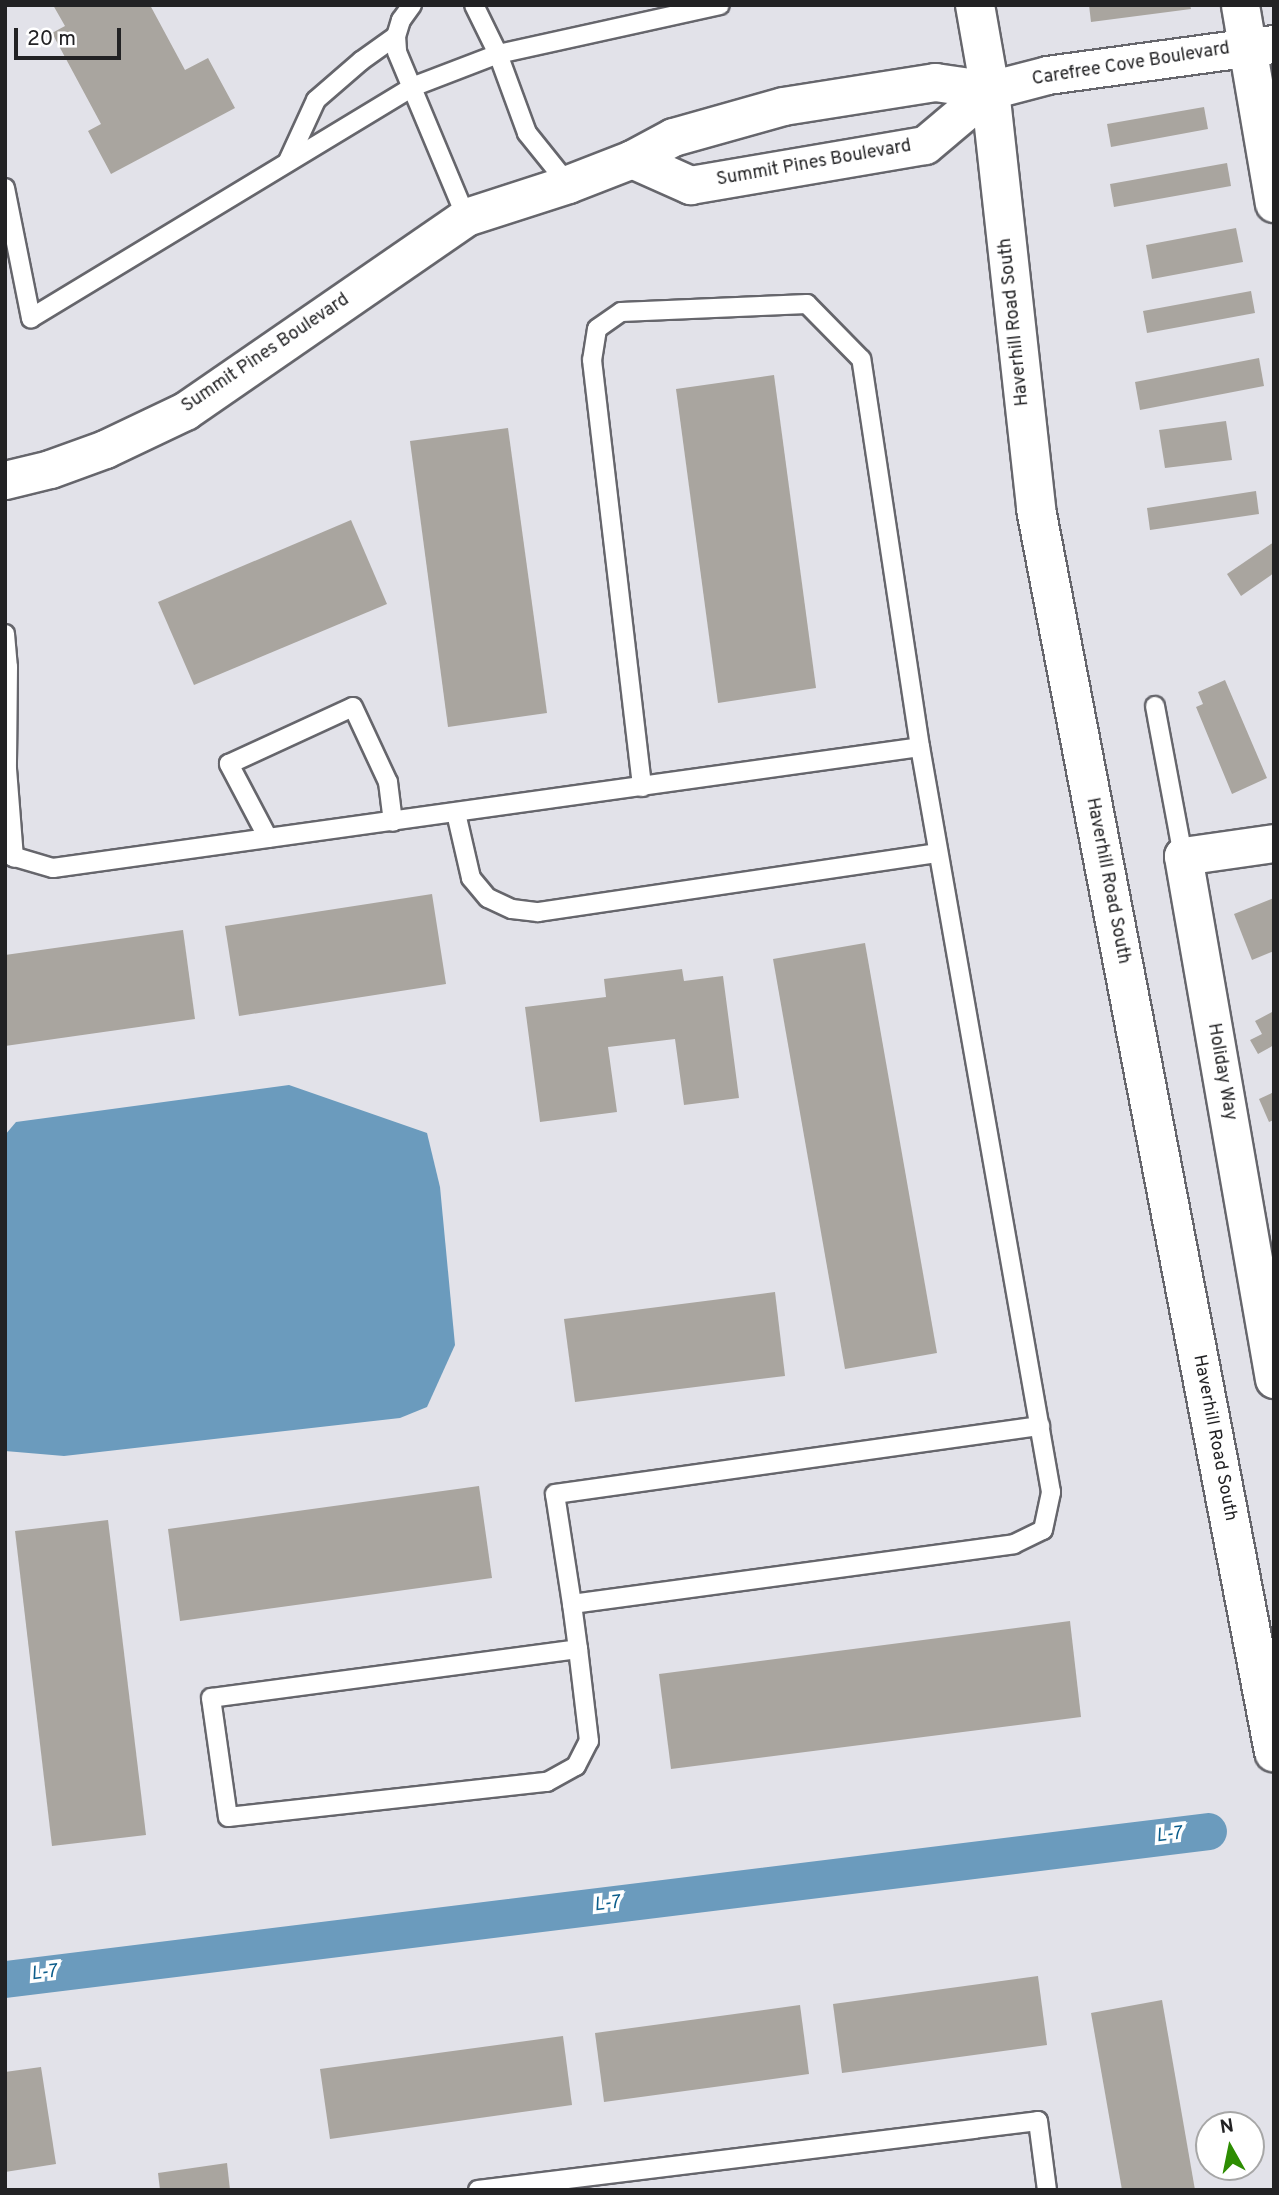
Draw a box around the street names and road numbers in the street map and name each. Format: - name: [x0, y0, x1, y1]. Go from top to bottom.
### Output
- street label: Carefree Cove Boulevard: [1031, 39, 1231, 91]
- street label: Summit Pines Boulevard: [715, 136, 913, 192]
- street label: Haverhill Road South: [995, 237, 1035, 407]
- street label: Summit Pines Boulevard: [178, 290, 354, 418]
- street label: Haverhill Road South: [1080, 796, 1134, 966]
- street label: Holiday Way: [1202, 1021, 1240, 1123]
- street label: Haverhill Road South: [1187, 1353, 1241, 1523]

